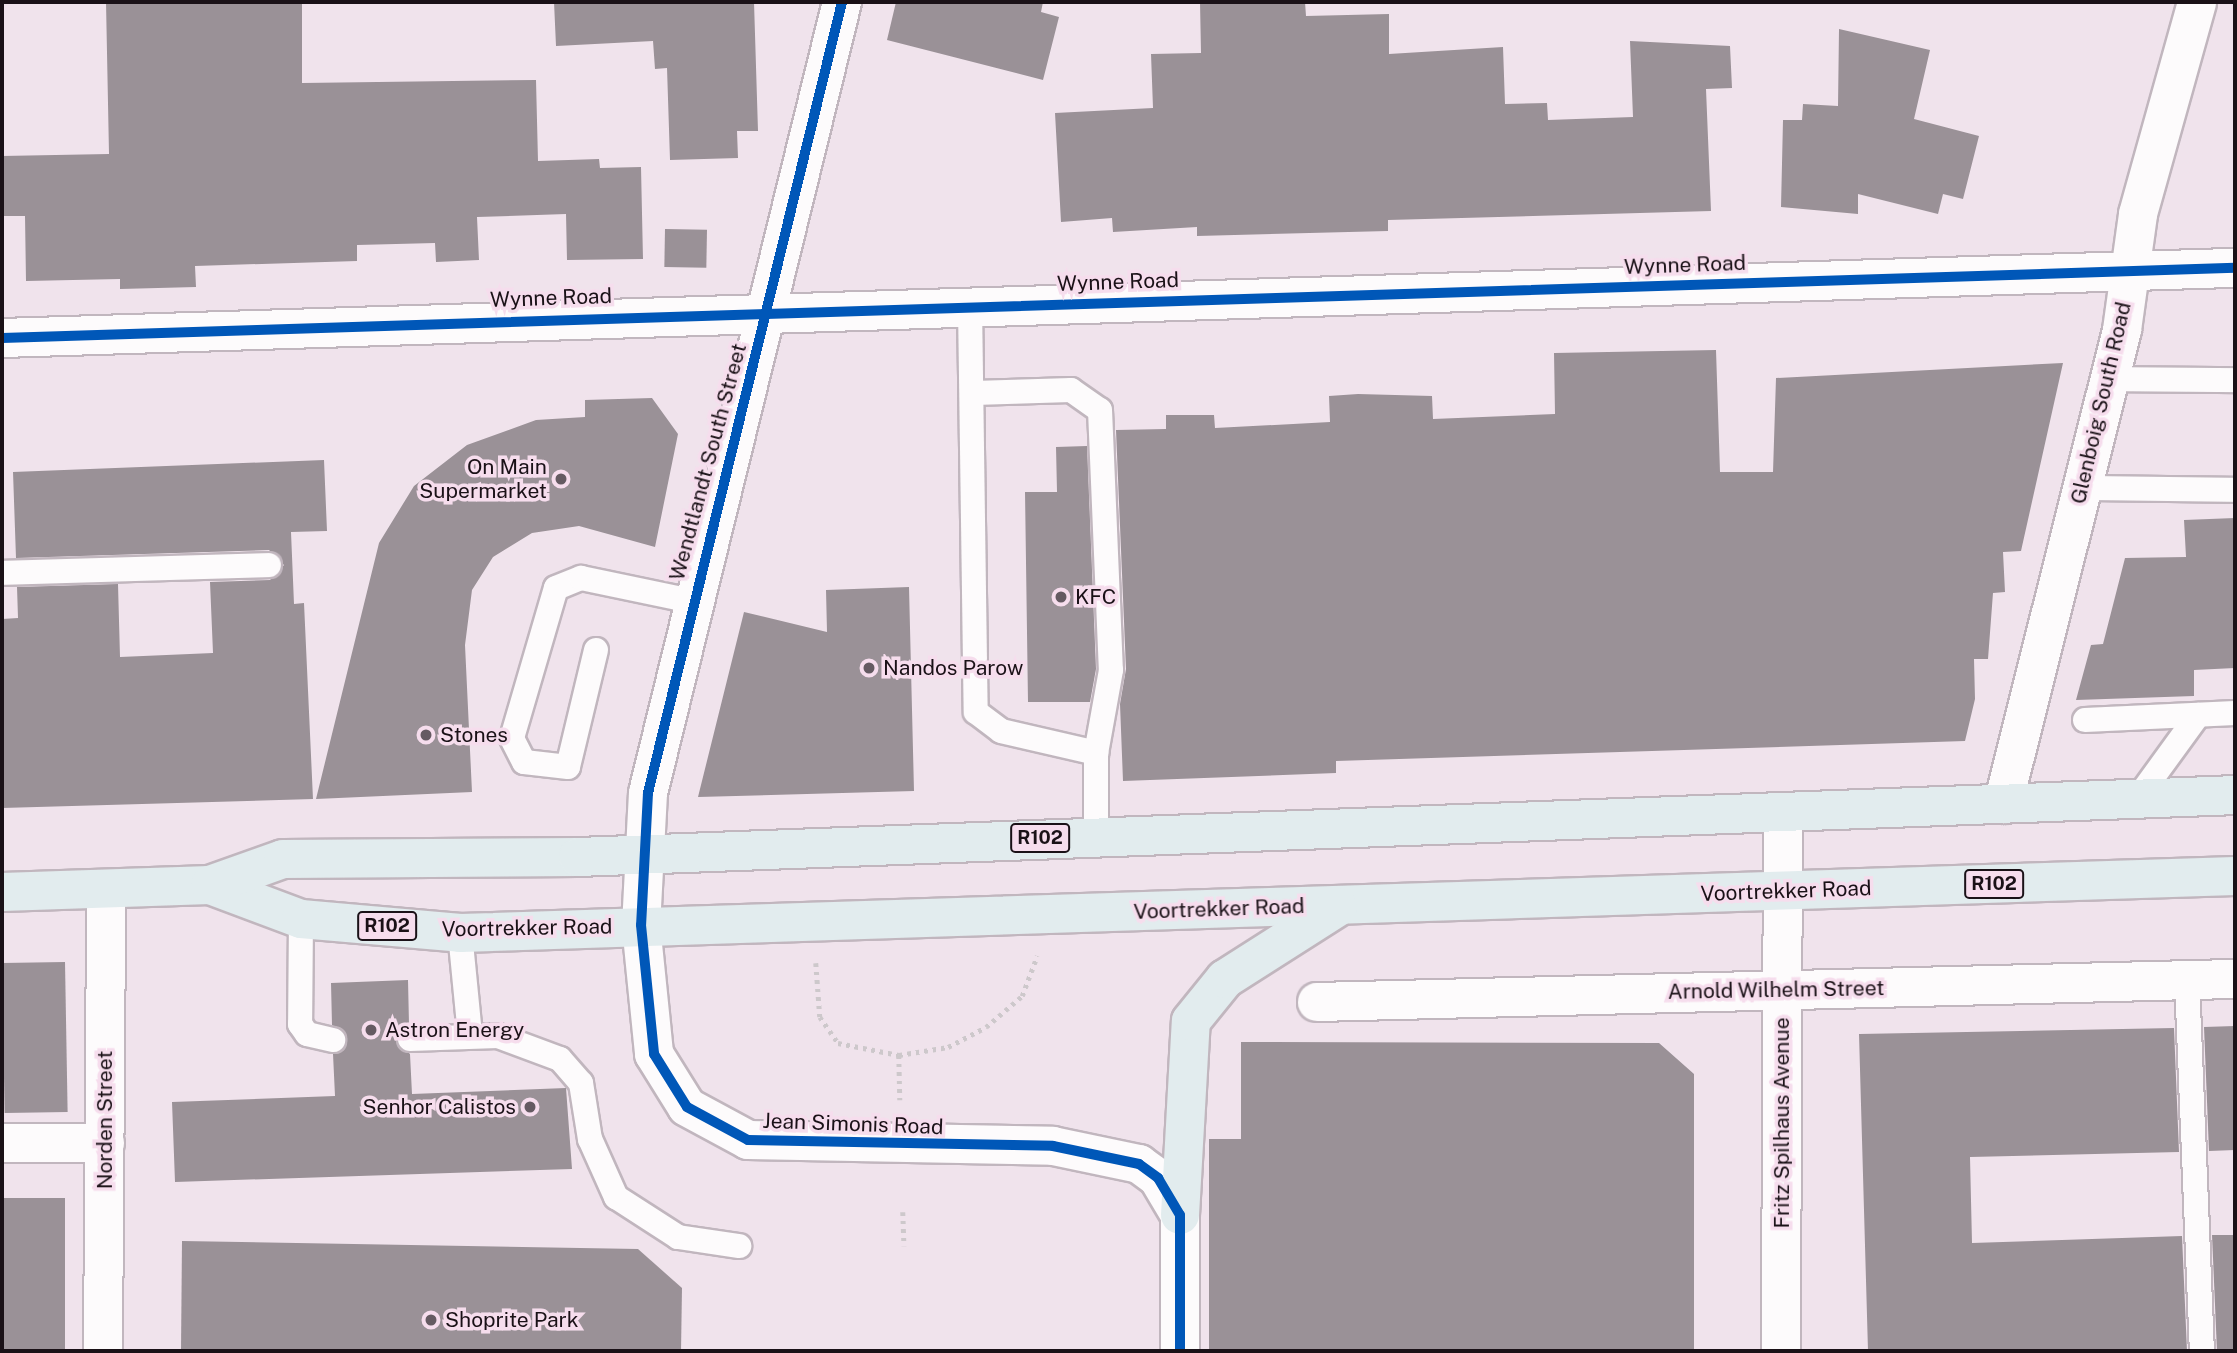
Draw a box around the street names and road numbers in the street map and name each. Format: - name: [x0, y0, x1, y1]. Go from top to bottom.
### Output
- street label: Wynne Road: [1623, 250, 1747, 280]
- street label: Wynne Road: [1056, 267, 1180, 297]
- street label: Wynne Road: [489, 283, 613, 313]
- street label: Glenboig South Road: [2066, 300, 2136, 506]
- street label: Wendtlandt South Street: [664, 341, 752, 583]
- road number: R102: [1009, 822, 1072, 853]
- road number: R102: [1962, 869, 2025, 900]
- street label: Voortrekker Road: [1700, 875, 1872, 907]
- street label: Voortrekker Road: [1133, 893, 1305, 925]
- road number: R102: [356, 910, 418, 942]
- street label: Voortrekker Road: [441, 914, 613, 942]
- street label: Arnold Wilhelm Street: [1667, 976, 1885, 1004]
- street label: Fritz Spilhaus Avenue: [1769, 1017, 1795, 1229]
- street label: Norden Street: [92, 1051, 118, 1189]
- street label: Jean Simonis Road: [762, 1108, 944, 1140]

